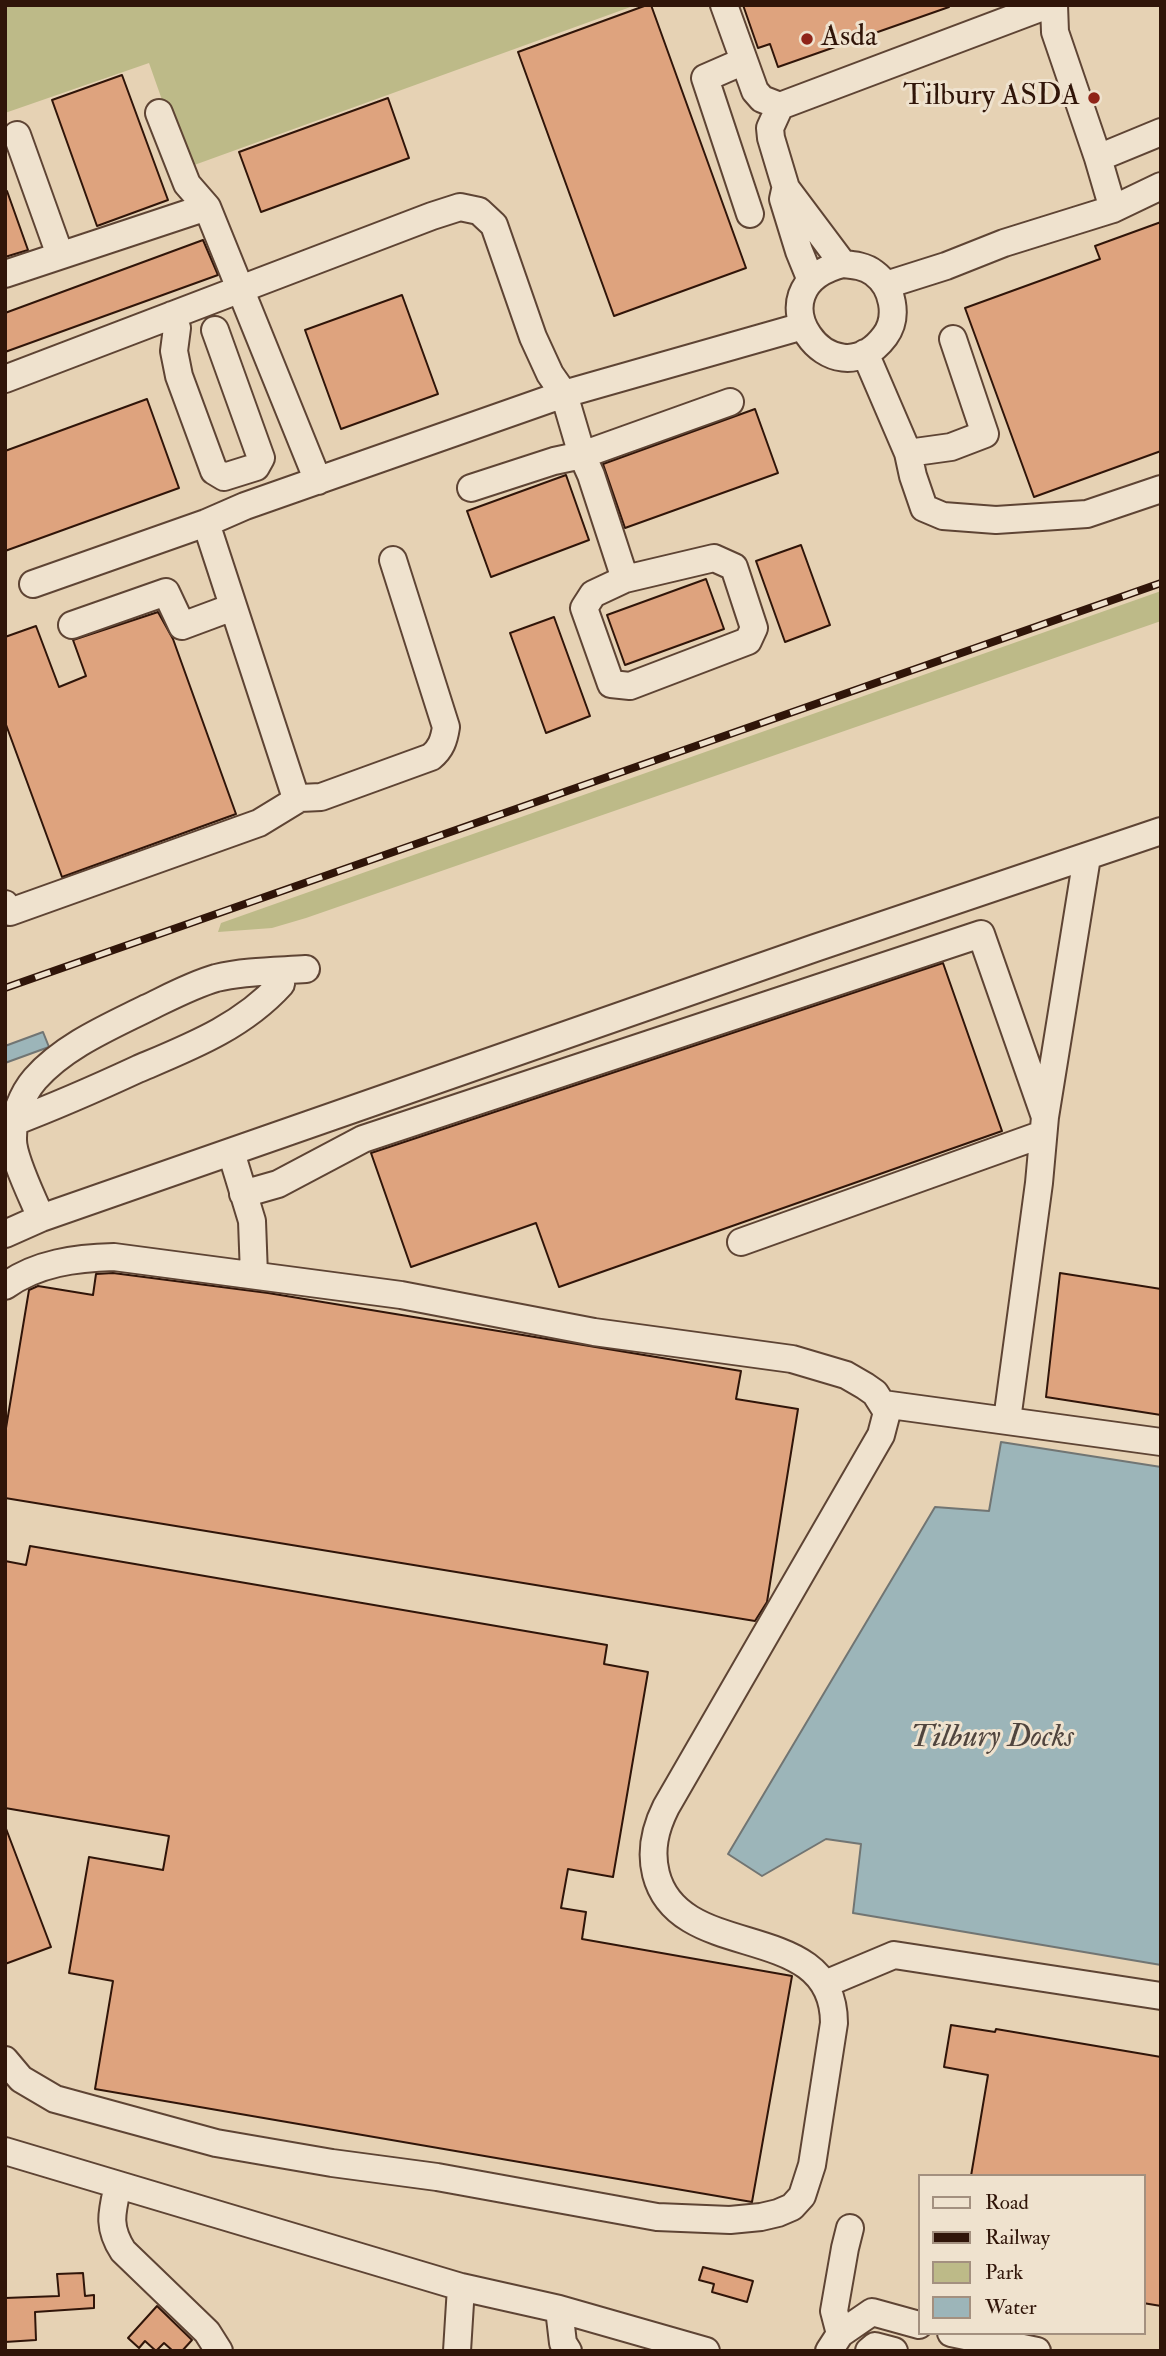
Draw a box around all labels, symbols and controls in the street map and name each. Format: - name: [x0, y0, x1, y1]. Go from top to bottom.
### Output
- place label: Asda: [821, 21, 877, 57]
- marker: Asda: [799, 31, 815, 47]
- place label: Tilbury ASDA: [903, 80, 1080, 116]
- marker: Tilbury ASDA: [1086, 90, 1102, 106]
- water label: Tilbury Docks: [910, 1720, 1074, 1758]
- legend: [918, 2174, 1145, 2335]
- text: Road: [985, 2189, 1029, 2216]
- text: Railway: [985, 2224, 1050, 2251]
- text: Park: [985, 2259, 1023, 2286]
- text: Water: [985, 2294, 1037, 2321]

